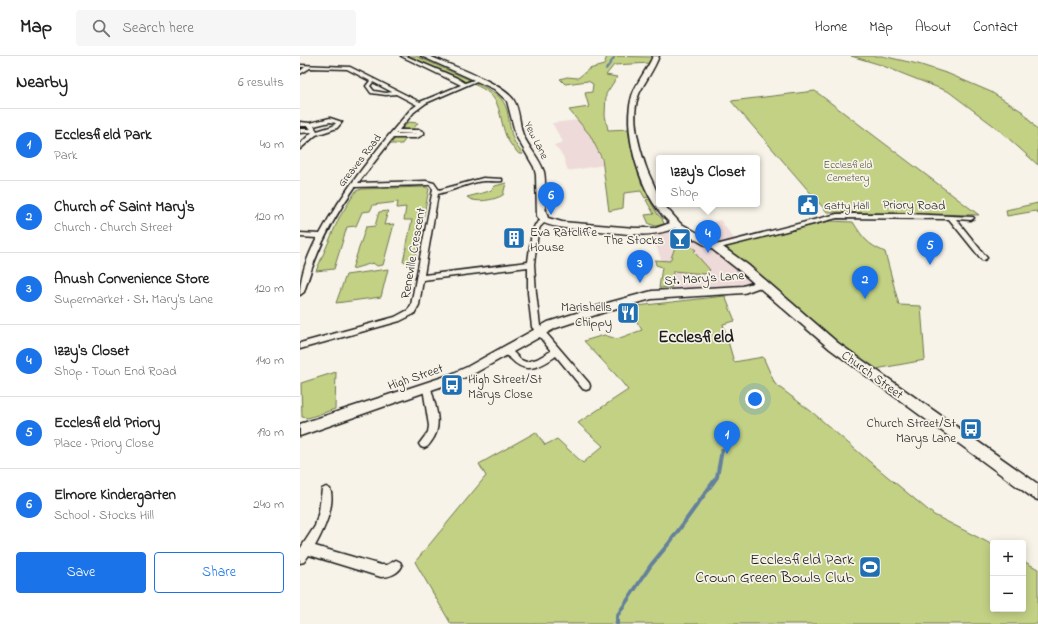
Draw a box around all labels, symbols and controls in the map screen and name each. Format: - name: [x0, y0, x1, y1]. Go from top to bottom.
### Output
- search box: [76, 10, 356, 46]
- text: Map: [20, 14, 52, 41]
- icon: search: [90, 17, 112, 39]
- text: Search here: [122, 17, 194, 39]
- text: Home: [815, 17, 847, 38]
- text: Map: [869, 17, 893, 38]
- text: About: [915, 17, 951, 38]
- text: Contact: [973, 17, 1018, 38]
- text: Nearby: [16, 70, 68, 95]
- text: 6 results: [238, 73, 284, 92]
- street label: Yew Lane: [520, 119, 552, 162]
- text: Ecclesfield Park: [54, 124, 151, 146]
- street label: Greaves Road: [334, 131, 385, 190]
- text: 1: [27, 135, 31, 154]
- text: 40 m: [260, 135, 284, 154]
- text: Park: [54, 146, 78, 165]
- popup: [656, 155, 760, 207]
- park label: Ecclesfield Cemetery: [824, 157, 872, 187]
- text: Izzy's Closet: [670, 161, 746, 183]
- pin: 6: [538, 182, 564, 215]
- text: Shop: [670, 183, 699, 202]
- public building icon: Gatty Hall: [795, 192, 821, 218]
- street label: Priory Road: [882, 195, 946, 217]
- text: Church of Saint Mary's: [54, 196, 195, 218]
- place label: Gatty Hall: [824, 198, 869, 215]
- street label: Reneville Crescent: [396, 206, 431, 300]
- text: 2: [26, 207, 32, 226]
- text: 120 m: [254, 207, 284, 226]
- text: Church · Church Street: [54, 218, 173, 237]
- pin: 4: [695, 220, 721, 253]
- place label: Eva Ratcliffe House: [530, 223, 597, 257]
- building icon: Eva Ratcliffe House: [501, 225, 527, 251]
- bar icon: The Stocks: [667, 226, 693, 252]
- place label: The Stocks: [604, 231, 664, 250]
- pin: 5: [917, 232, 943, 265]
- pin: 3: [627, 250, 653, 283]
- street label: St. Mary's Lane: [664, 266, 745, 292]
- pin: 2: [852, 266, 878, 299]
- text: Anush Convenience Store: [54, 268, 209, 290]
- text: 3: [26, 279, 32, 298]
- text: 120 m: [254, 279, 284, 298]
- text: Supermarket · St. Mary's Lane: [54, 290, 213, 309]
- place label: Marishells Chippy: [561, 298, 612, 333]
- restaurant icon: Marishells Chippy: [615, 300, 641, 326]
- district label: Ecclesfield: [658, 325, 734, 350]
- text: Izzy's Closet: [54, 340, 129, 362]
- street label: Church Street: [837, 346, 908, 405]
- text: 4: [26, 351, 32, 370]
- text: 140 m: [256, 351, 284, 370]
- street label: High Street: [385, 359, 447, 397]
- text: Shop · Town End Road: [54, 362, 177, 381]
- place label: High Street/St Marys Close: [468, 370, 543, 405]
- bus stop icon: High Street/St Marys Close: [439, 372, 465, 398]
- your location: [745, 389, 765, 409]
- text: Ecclesfield Priory: [54, 412, 160, 434]
- place label: Church Street/St Marys Lane: [867, 414, 957, 449]
- bus stop icon: Church Street/St Marys Lane: [958, 416, 984, 442]
- pin: 1: [714, 421, 740, 454]
- text: 5: [25, 423, 33, 442]
- text: 190 m: [257, 423, 284, 442]
- text: Place · Priory Close: [54, 434, 154, 453]
- text: Elmore Kindergarten: [54, 484, 176, 506]
- text: 6: [26, 495, 32, 514]
- text: 240 m: [253, 495, 284, 514]
- text: School · Stocks Hill: [54, 506, 154, 525]
- map controls: [990, 540, 1026, 612]
- button: +: [990, 540, 1026, 576]
- place label: Ecclesfield Park Crown Green Bowls Club: [695, 548, 855, 590]
- button: Save: [16, 552, 146, 593]
- button: Share: [154, 552, 284, 593]
- sports icon: Ecclesfield Park Crown Green Bowls Club: [857, 554, 883, 580]
- button: −: [990, 576, 1026, 612]

